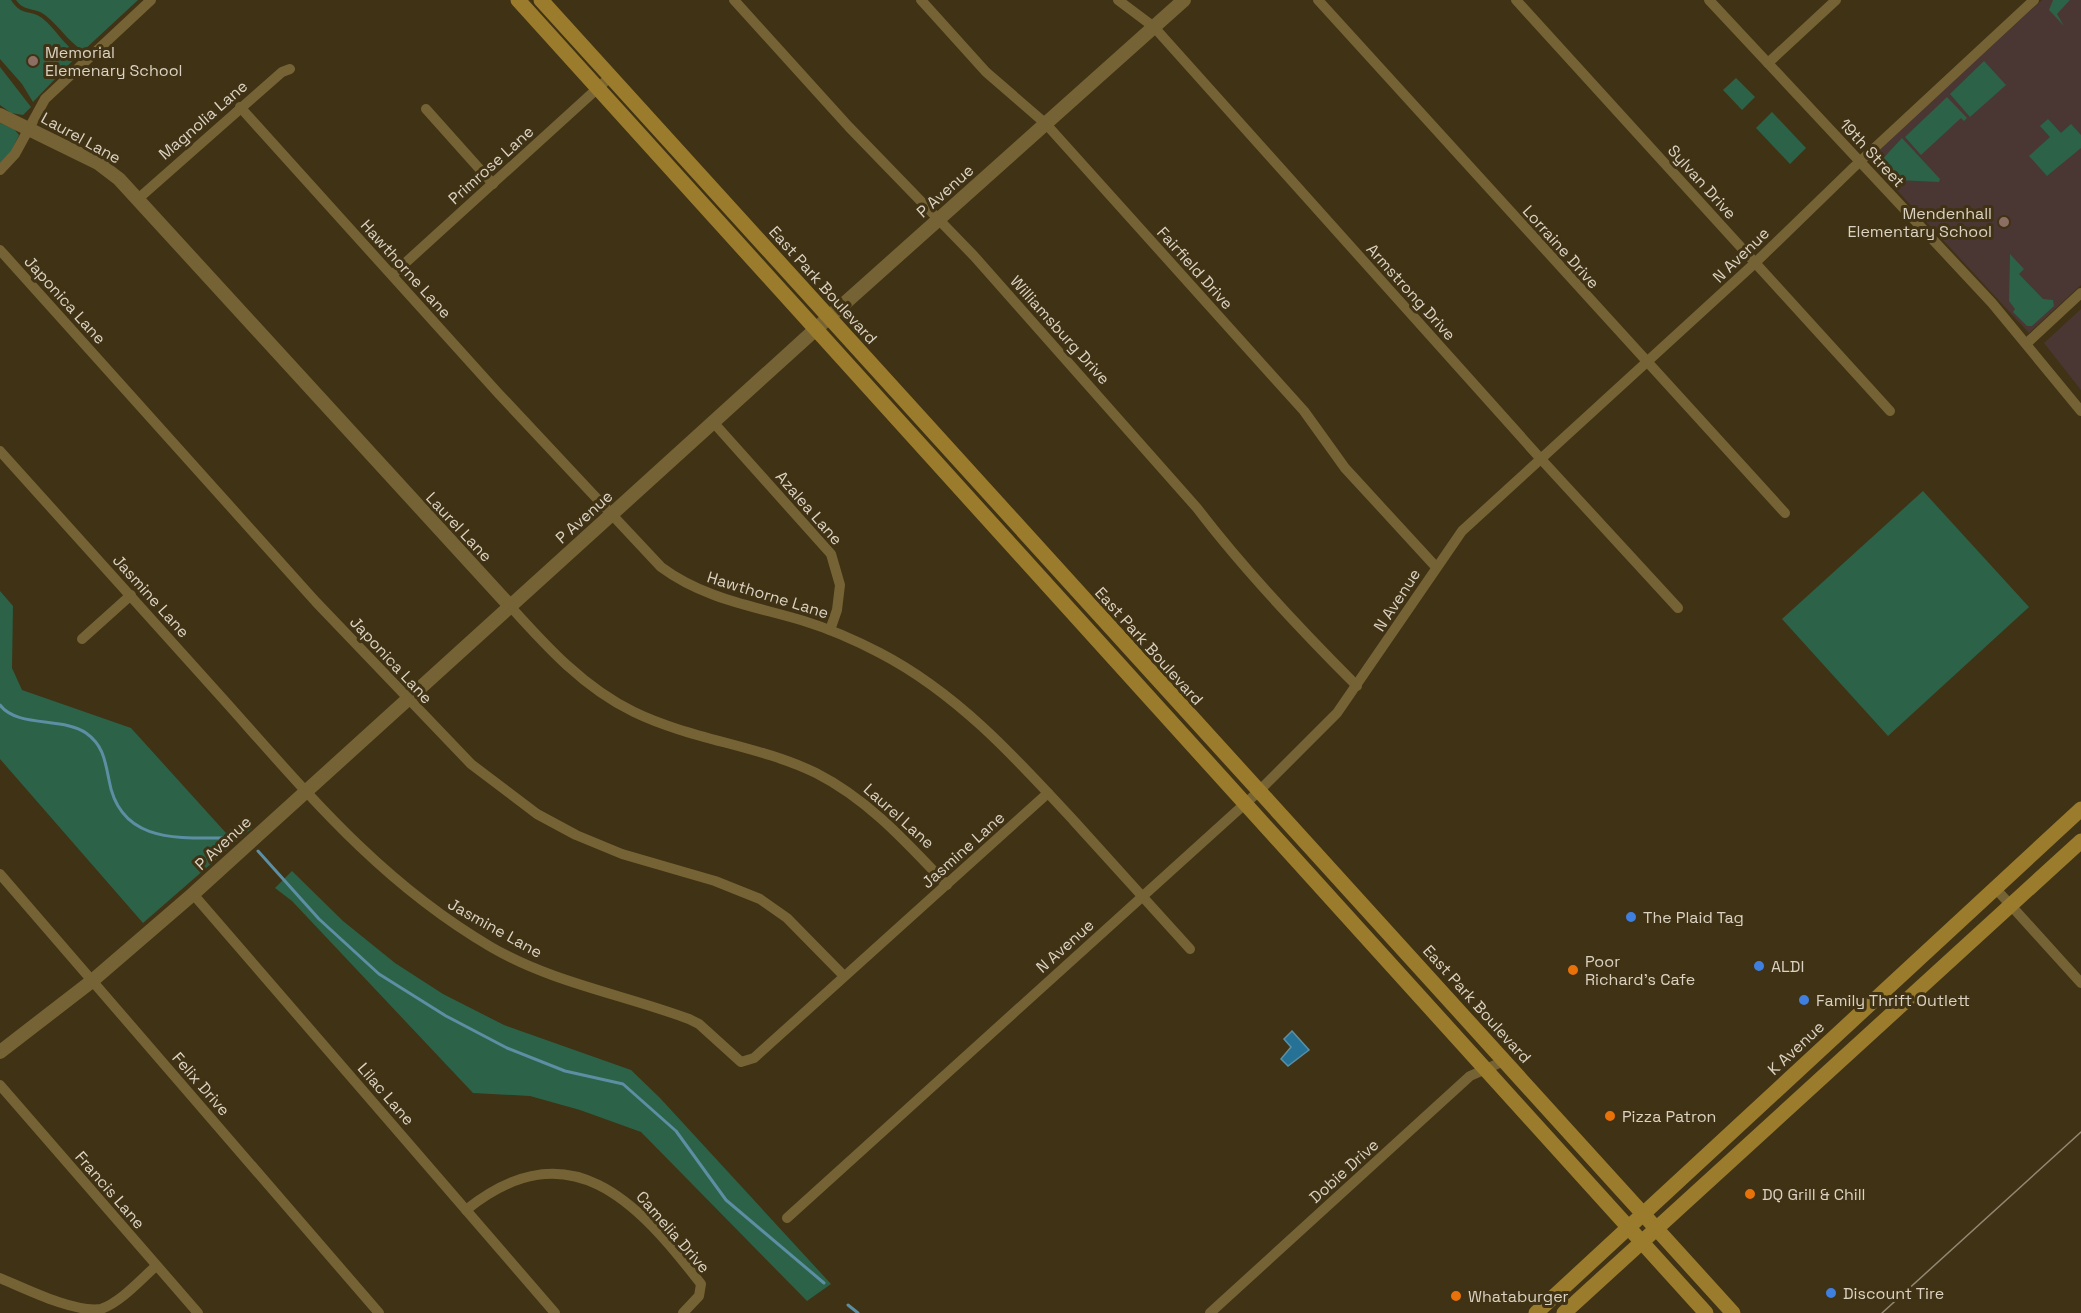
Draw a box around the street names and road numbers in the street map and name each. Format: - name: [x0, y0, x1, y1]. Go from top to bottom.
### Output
- street label: Magnolia Lane: [154, 76, 252, 164]
- street label: Laurel Lane: [37, 107, 125, 169]
- street label: 19th Street: [1835, 114, 1909, 192]
- street label: Primrose Lane: [444, 121, 538, 209]
- street label: Sylvan Drive: [1663, 140, 1741, 224]
- street label: P Avenue: [912, 160, 978, 222]
- street label: Lorraine Drive: [1518, 201, 1604, 293]
- street label: Hawthorne Lane: [356, 215, 456, 323]
- street label: East Park Boulevard: [764, 221, 882, 349]
- street label: Fairfield Drive: [1152, 222, 1238, 314]
- street label: N Avenue: [1708, 223, 1774, 287]
- street label: Armstrong Drive: [1362, 239, 1460, 345]
- street label: Japonica Lane: [20, 251, 110, 349]
- street label: Williamsburg Drive: [1005, 271, 1115, 389]
- street label: Azalea Lane: [771, 467, 847, 549]
- street label: P Avenue: [551, 486, 617, 548]
- street label: Laurel Lane: [421, 488, 497, 566]
- street label: Jasmine Lane: [108, 550, 194, 642]
- street label: N Avenue: [1369, 564, 1425, 636]
- street label: Hawthorne Lane: [705, 567, 831, 623]
- street label: East Park Boulevard: [1090, 582, 1208, 710]
- street label: Japonica Lane: [345, 612, 437, 708]
- street label: Laurel Lane: [859, 779, 939, 853]
- street label: Jasmine Lane: [917, 807, 1009, 893]
- street label: P Avenue: [190, 811, 256, 875]
- street label: Jasmine Lane: [444, 893, 546, 963]
- street label: N Avenue: [1032, 914, 1098, 978]
- street label: East Park Boulevard: [1418, 940, 1536, 1068]
- street label: K Avenue: [1763, 1016, 1829, 1080]
- street label: Felix Drive: [168, 1048, 234, 1120]
- street label: Lilac Lane: [353, 1058, 419, 1130]
- street label: Dobie Drive: [1305, 1134, 1383, 1208]
- street label: Francis Lane: [70, 1147, 150, 1233]
- street label: Camelia Drive: [632, 1187, 714, 1277]

